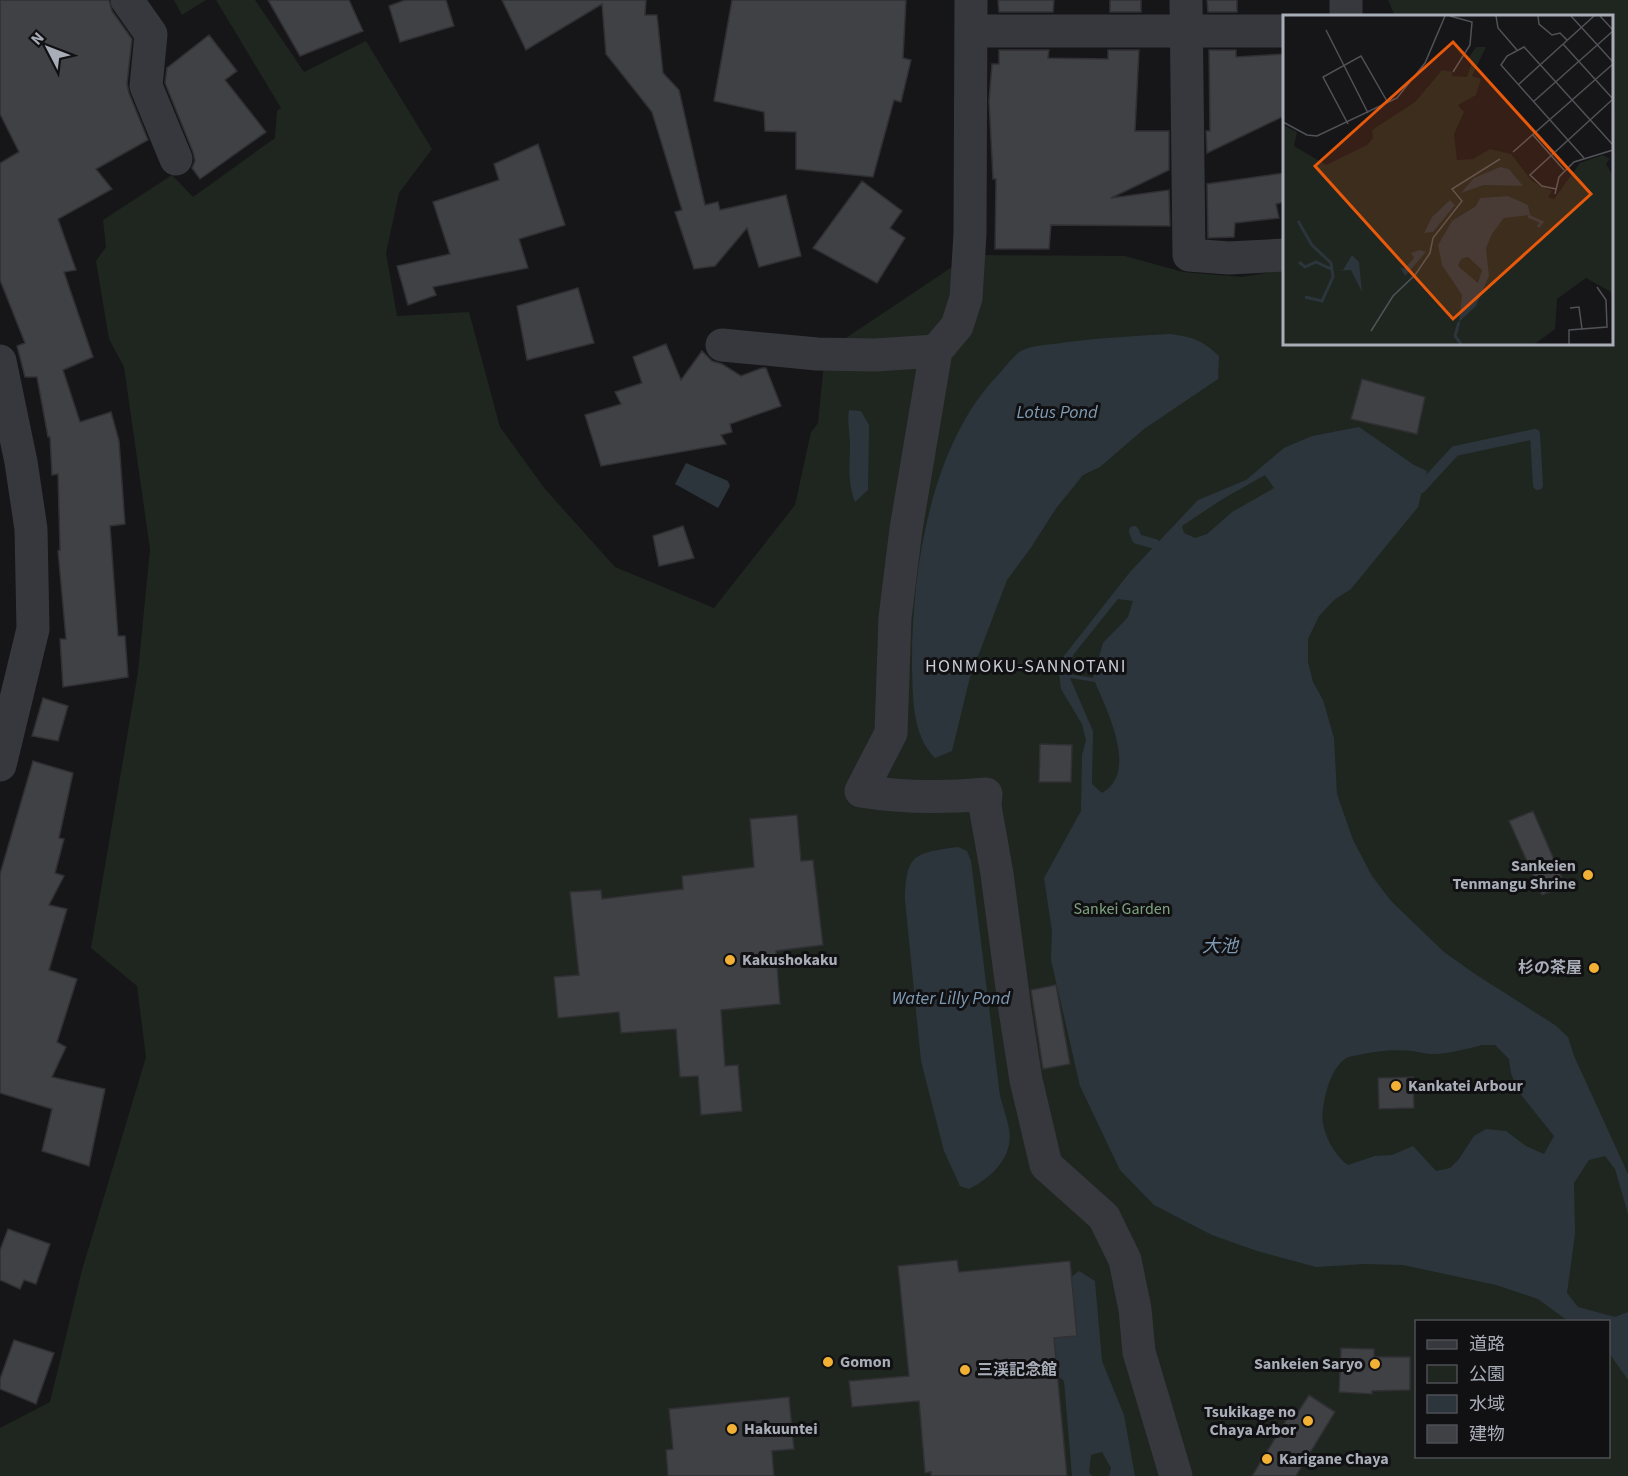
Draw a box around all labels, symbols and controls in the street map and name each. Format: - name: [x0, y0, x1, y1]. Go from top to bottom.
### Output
- inset map: [1283, 15, 1613, 345]
- north arrow: [18, 18, 78, 78]
- text: N: [26, 27, 49, 50]
- water label: Lotus Pond: [1016, 400, 1098, 425]
- district label: HONMOKU-SANNOTANI: [925, 654, 1127, 679]
- place label: Sankeien Tenmangu Shrine: [1452, 855, 1576, 895]
- marker: Sankeien Tenmangu Shrine: [1581, 868, 1595, 882]
- park label: Sankei Garden: [1074, 898, 1170, 920]
- water label: 大池: [1202, 934, 1240, 959]
- place label: Kakushokaku: [742, 949, 838, 971]
- marker: Kakushokaku: [723, 953, 737, 967]
- place label: 杉の茶屋: [1518, 957, 1582, 979]
- marker: 杉の茶屋: [1587, 961, 1601, 975]
- water label: Water Lilly Pond: [892, 986, 1010, 1011]
- place label: Kankatei Arbour: [1408, 1075, 1524, 1097]
- marker: Kankatei Arbour: [1389, 1079, 1403, 1093]
- legend: [1415, 1320, 1610, 1458]
- text: 道路: [1469, 1332, 1505, 1357]
- place label: Gomon: [840, 1351, 891, 1373]
- place label: Sankeien Saryo: [1254, 1353, 1363, 1375]
- marker: Gomon: [821, 1355, 835, 1369]
- marker: Sankeien Saryo: [1368, 1357, 1382, 1371]
- place label: 三渓記念館: [977, 1359, 1057, 1381]
- text: 公園: [1469, 1362, 1505, 1387]
- marker: 三渓記念館: [958, 1363, 972, 1377]
- text: 水域: [1469, 1392, 1505, 1417]
- place label: Tsukikage no Chaya Arbor: [1204, 1401, 1297, 1441]
- marker: Tsukikage no Chaya Arbor: [1301, 1414, 1315, 1428]
- place label: Hakuuntei: [744, 1418, 818, 1440]
- marker: Hakuuntei: [725, 1422, 739, 1436]
- text: 建物: [1469, 1422, 1505, 1447]
- place label: Karigane Chaya: [1279, 1448, 1389, 1470]
- marker: Karigane Chaya: [1260, 1452, 1274, 1466]

